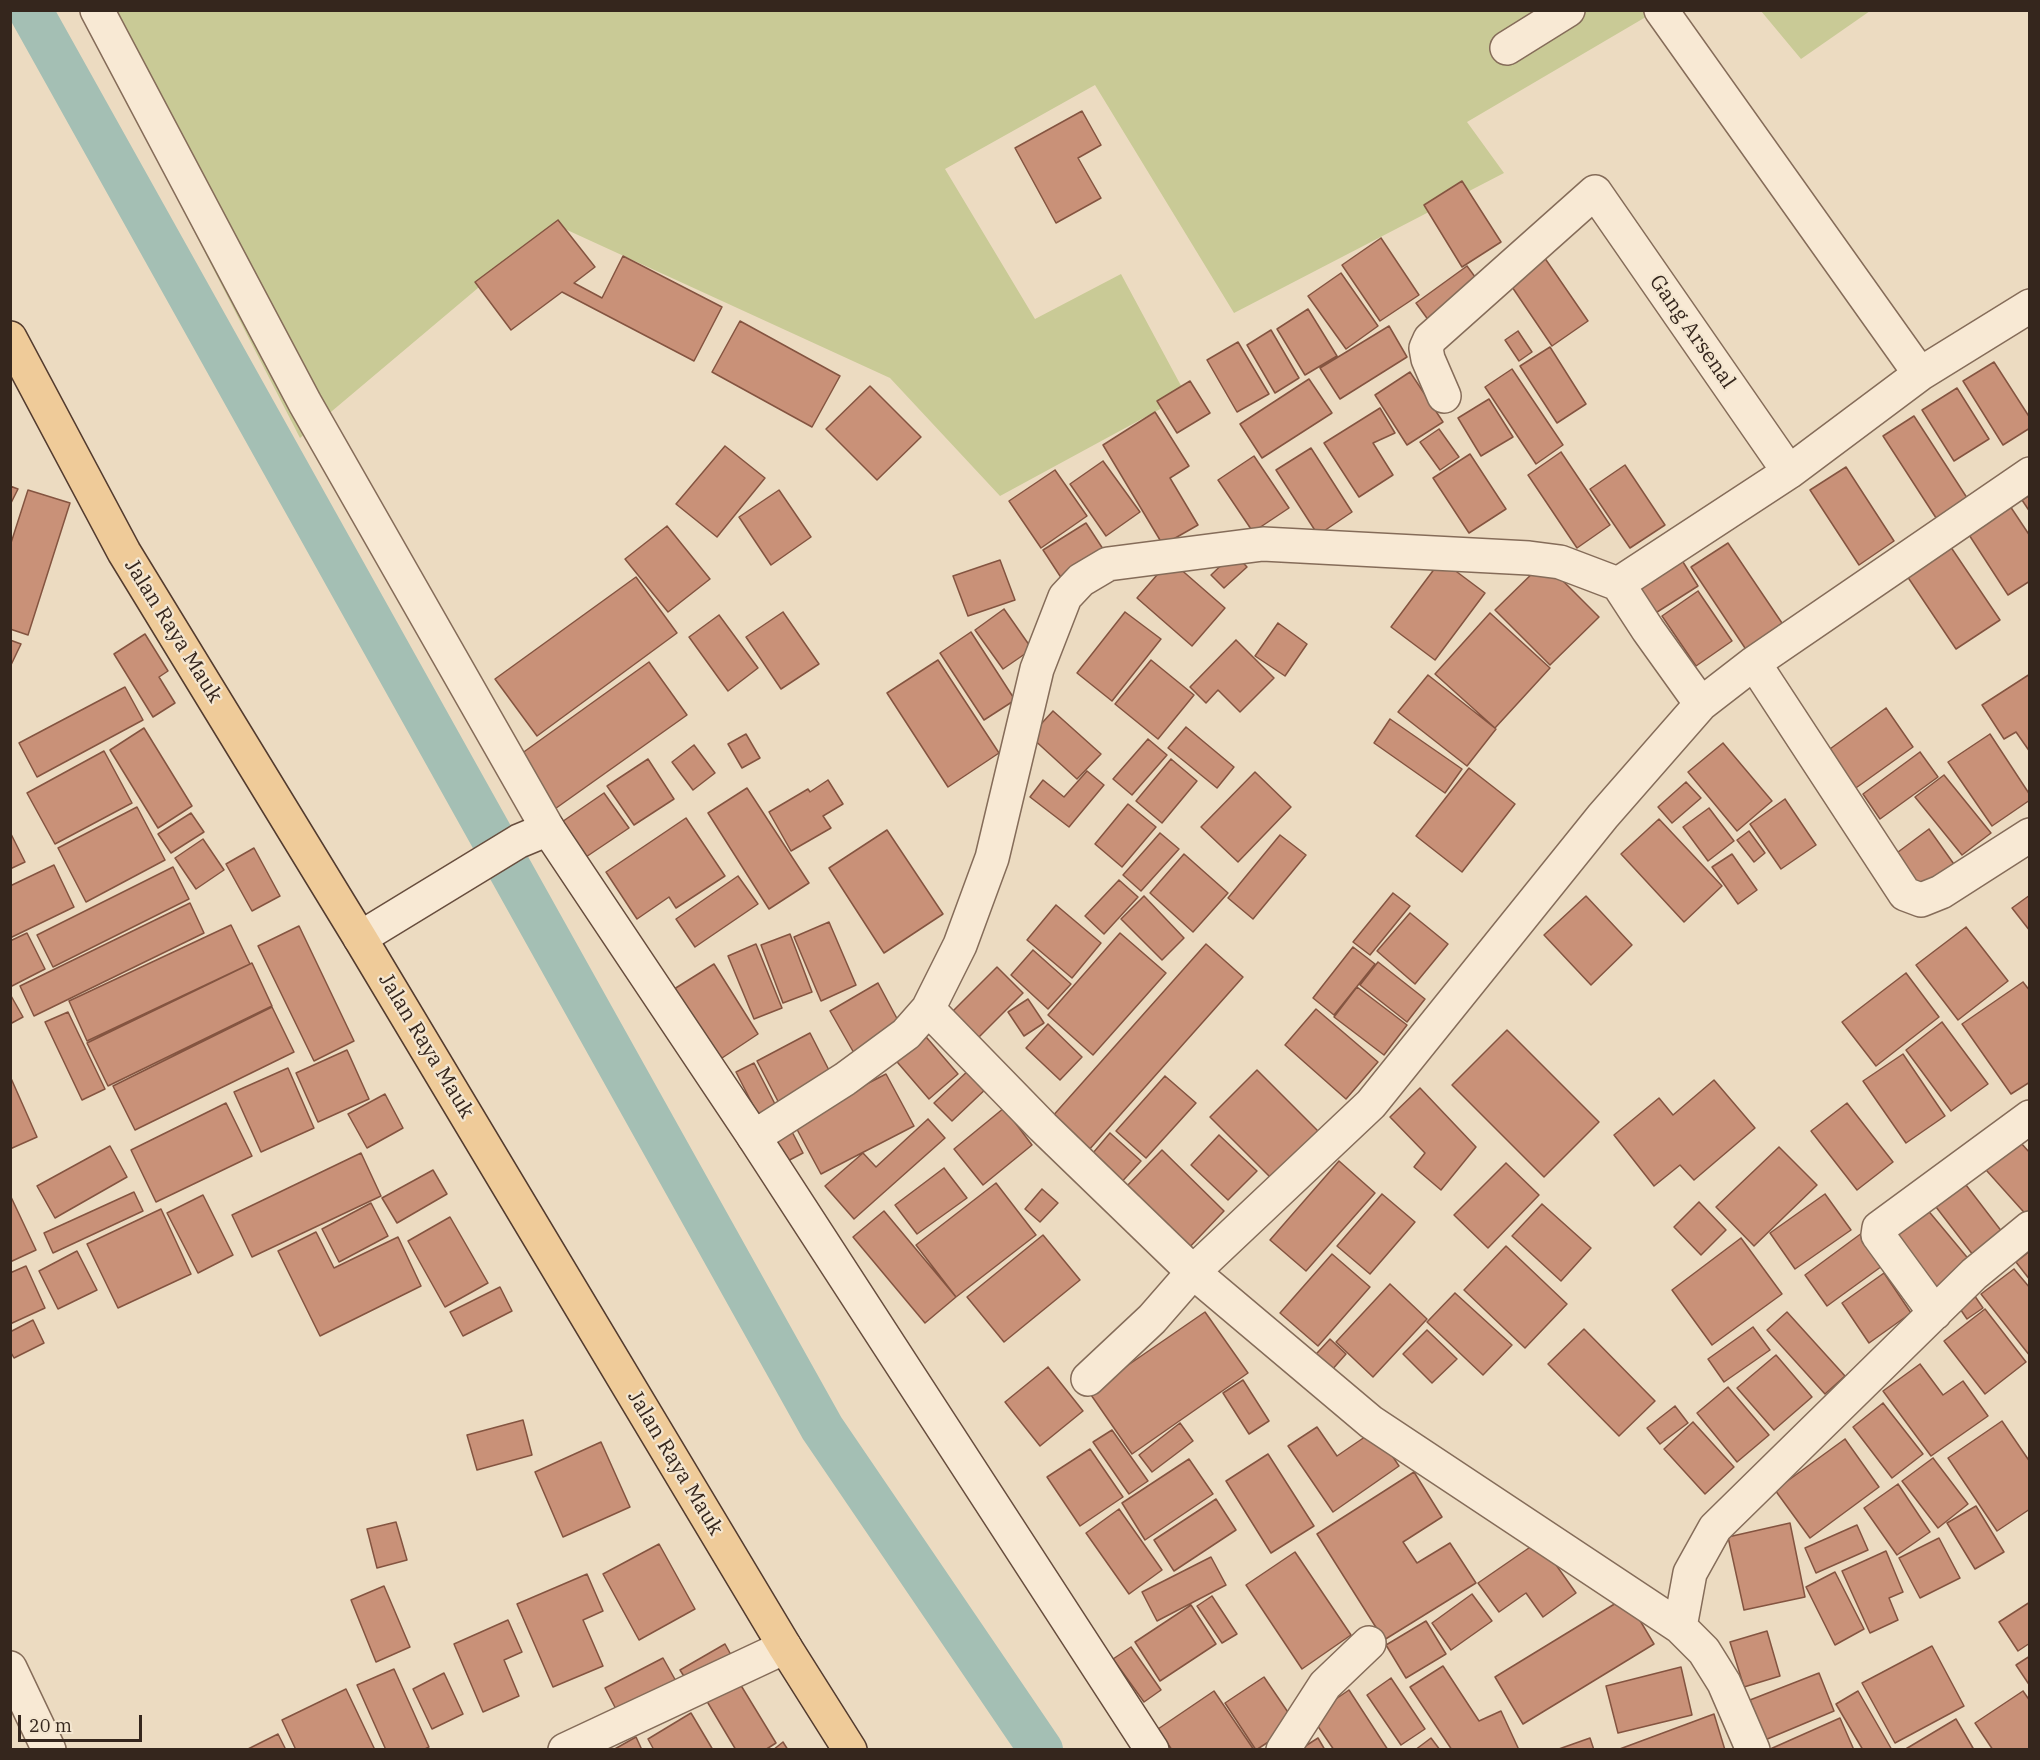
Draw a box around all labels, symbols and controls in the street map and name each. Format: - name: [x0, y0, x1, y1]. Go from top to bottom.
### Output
- street label: Gang Arsenal: [1644, 270, 1740, 394]
- street label: Jalan Raya Mauk: [119, 555, 227, 707]
- street label: Jalan Raya Mauk: [373, 969, 479, 1123]
- street label: Jalan Raya Mauk: [622, 1386, 728, 1540]
- scale bar: [21, 1703, 146, 1741]
- text: 20 m: [29, 1714, 72, 1737]

